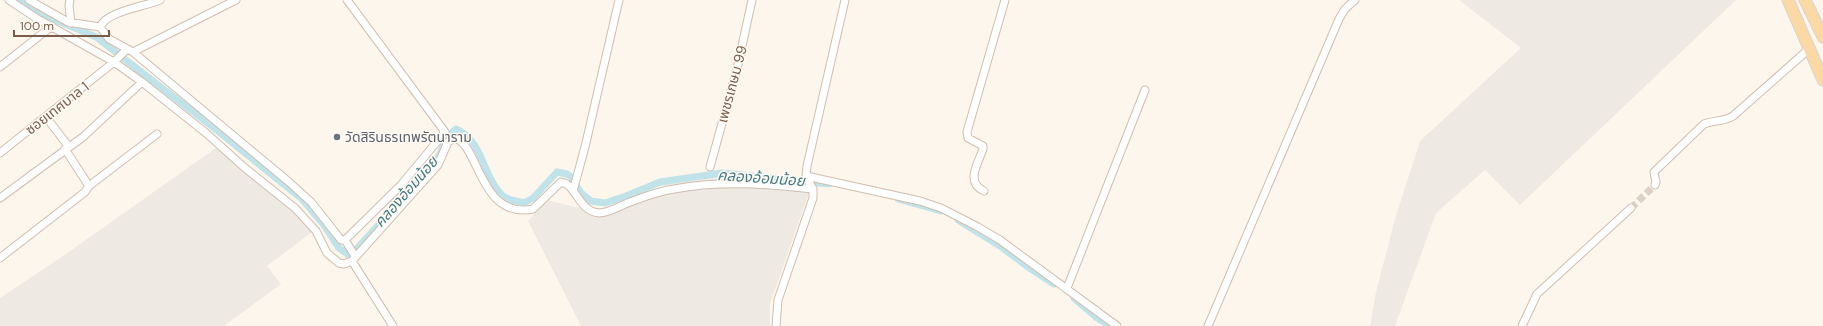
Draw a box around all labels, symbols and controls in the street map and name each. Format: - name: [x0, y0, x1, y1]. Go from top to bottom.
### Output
- scale bar: [14, 12, 109, 38]
- text: 100 m: [20, 18, 54, 34]
- street label: เพชรเกษม 99: [713, 43, 751, 125]
- street label: ซอยเทศบาล 1: [22, 78, 92, 138]
- place label: วัดสิรินธรเทพรัตนาราม: [345, 128, 472, 146]
- marker: วัดสิรินธรเทพรัตนาราม: [332, 132, 342, 142]
- water label: คลองอ้อมน้อย: [370, 152, 443, 232]
- water label: คลองอ้อมน้อย: [717, 165, 806, 191]

